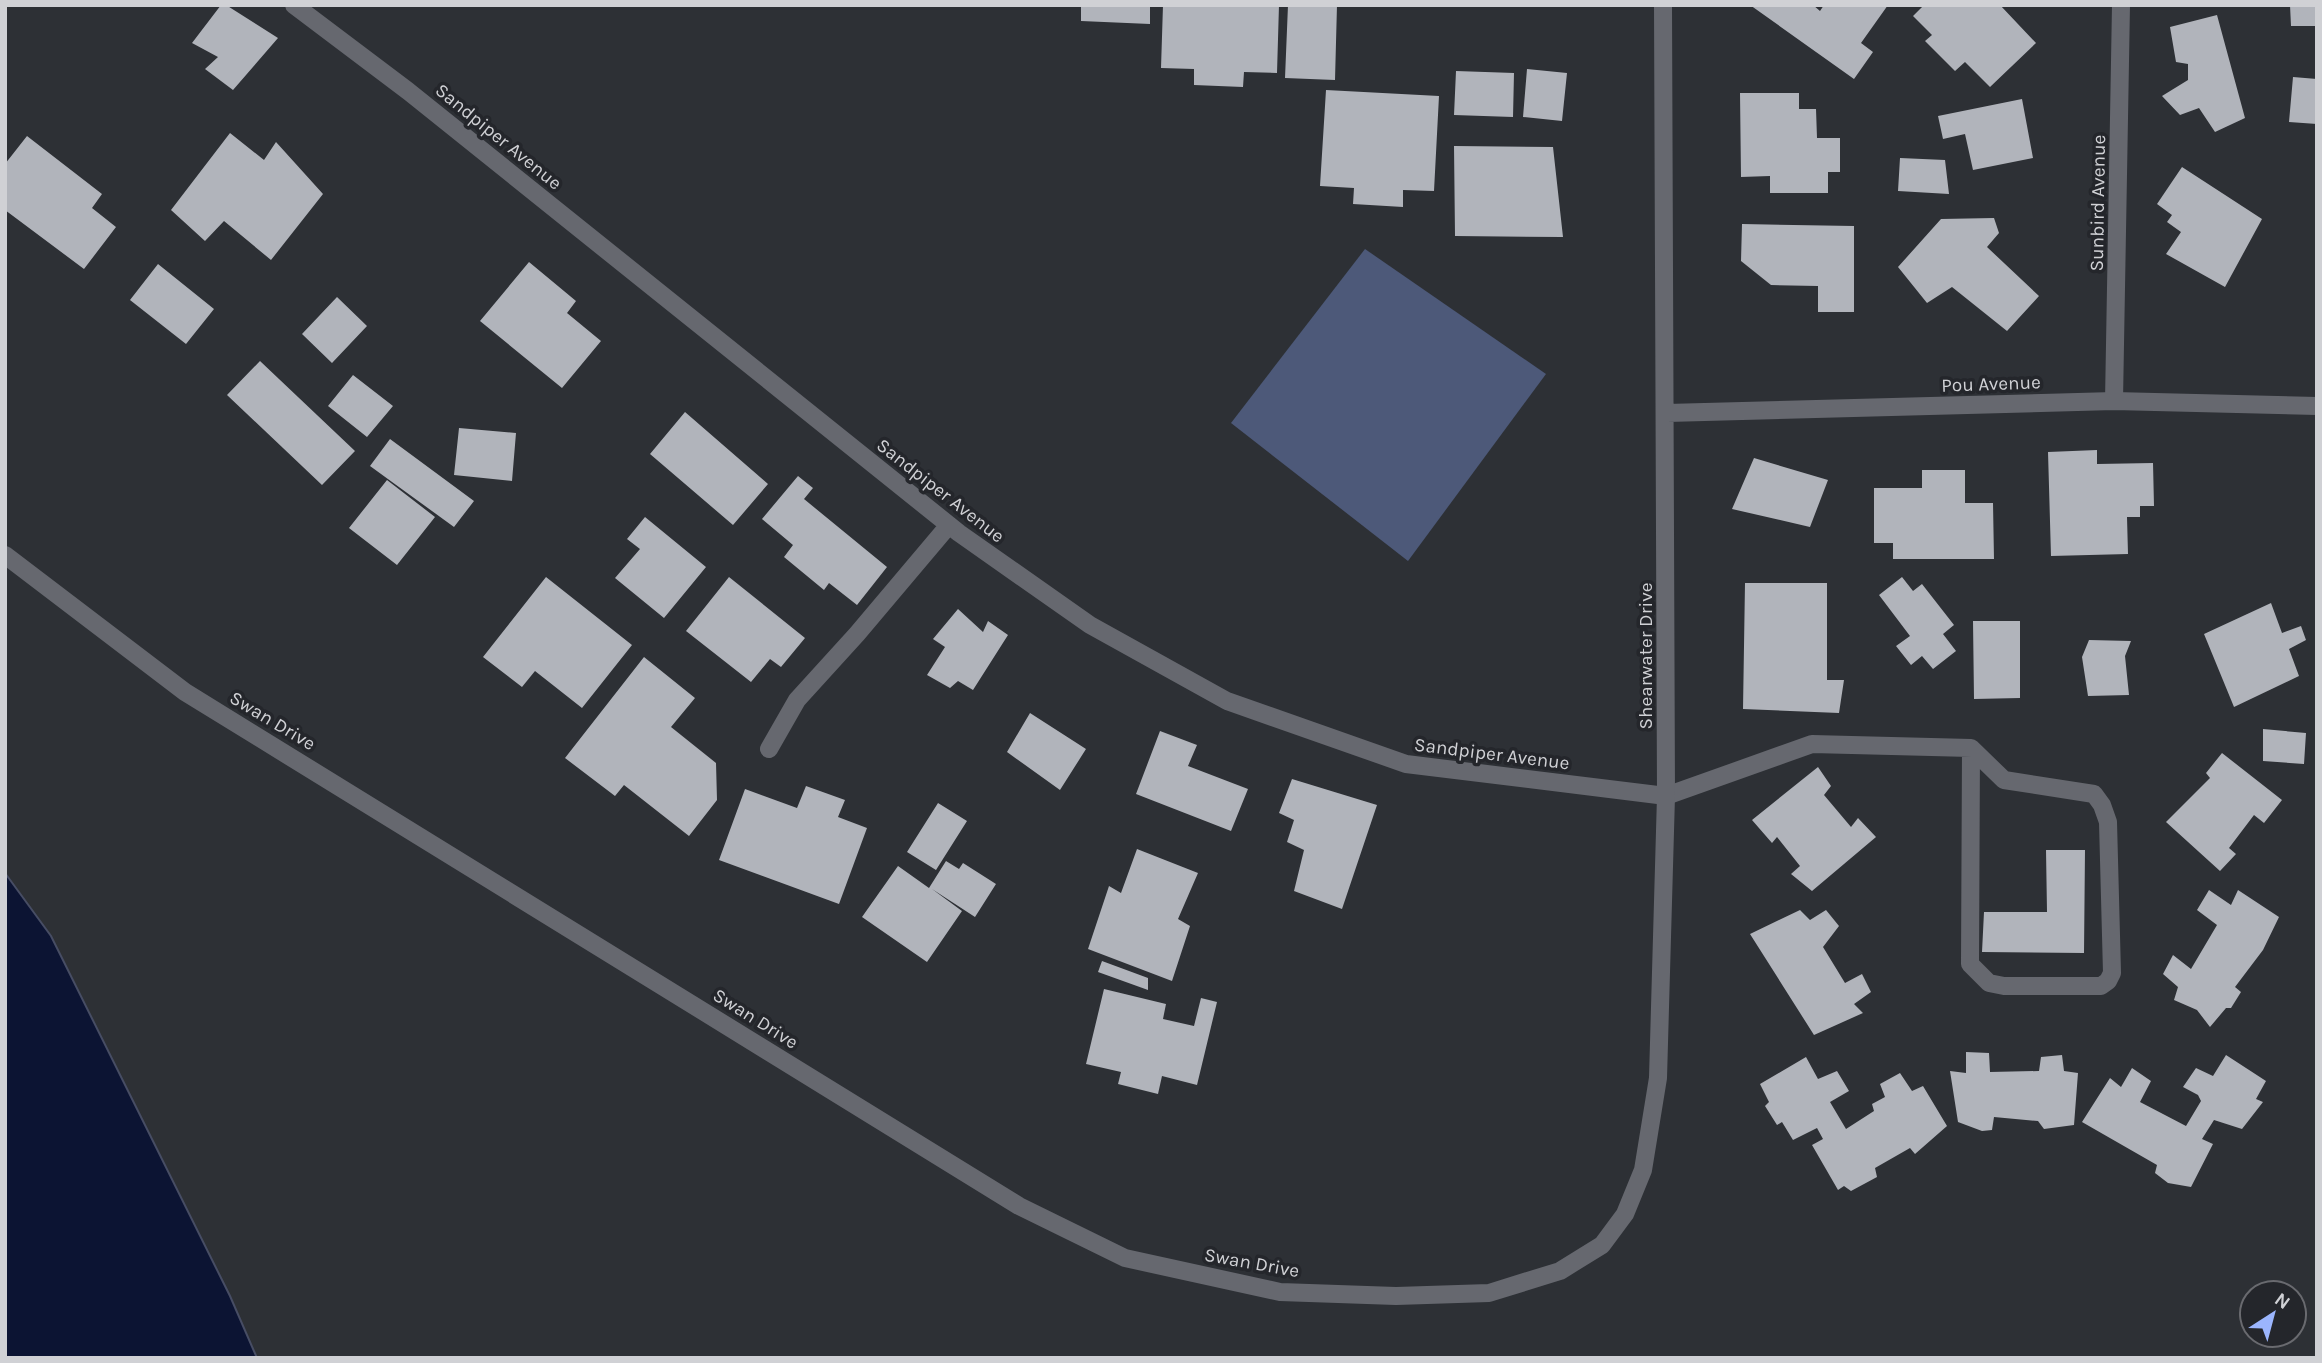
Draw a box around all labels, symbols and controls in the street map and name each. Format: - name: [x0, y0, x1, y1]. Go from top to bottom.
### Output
- street label: Sandpiper Avenue: [431, 79, 566, 194]
- street label: Sunbird Avenue: [2086, 135, 2110, 271]
- street label: Pou Avenue: [1941, 371, 2041, 397]
- street label: Sandpiper Avenue: [872, 434, 1009, 548]
- street label: Shearwater Drive: [1635, 583, 1657, 729]
- street label: Swan Drive: [226, 687, 319, 755]
- street label: Sandpiper Avenue: [1413, 734, 1571, 774]
- street label: Swan Drive: [709, 984, 802, 1054]
- street label: Swan Drive: [1203, 1244, 1301, 1282]
- north arrow: [2238, 1279, 2308, 1349]
- text: N: [2270, 1288, 2294, 1314]

